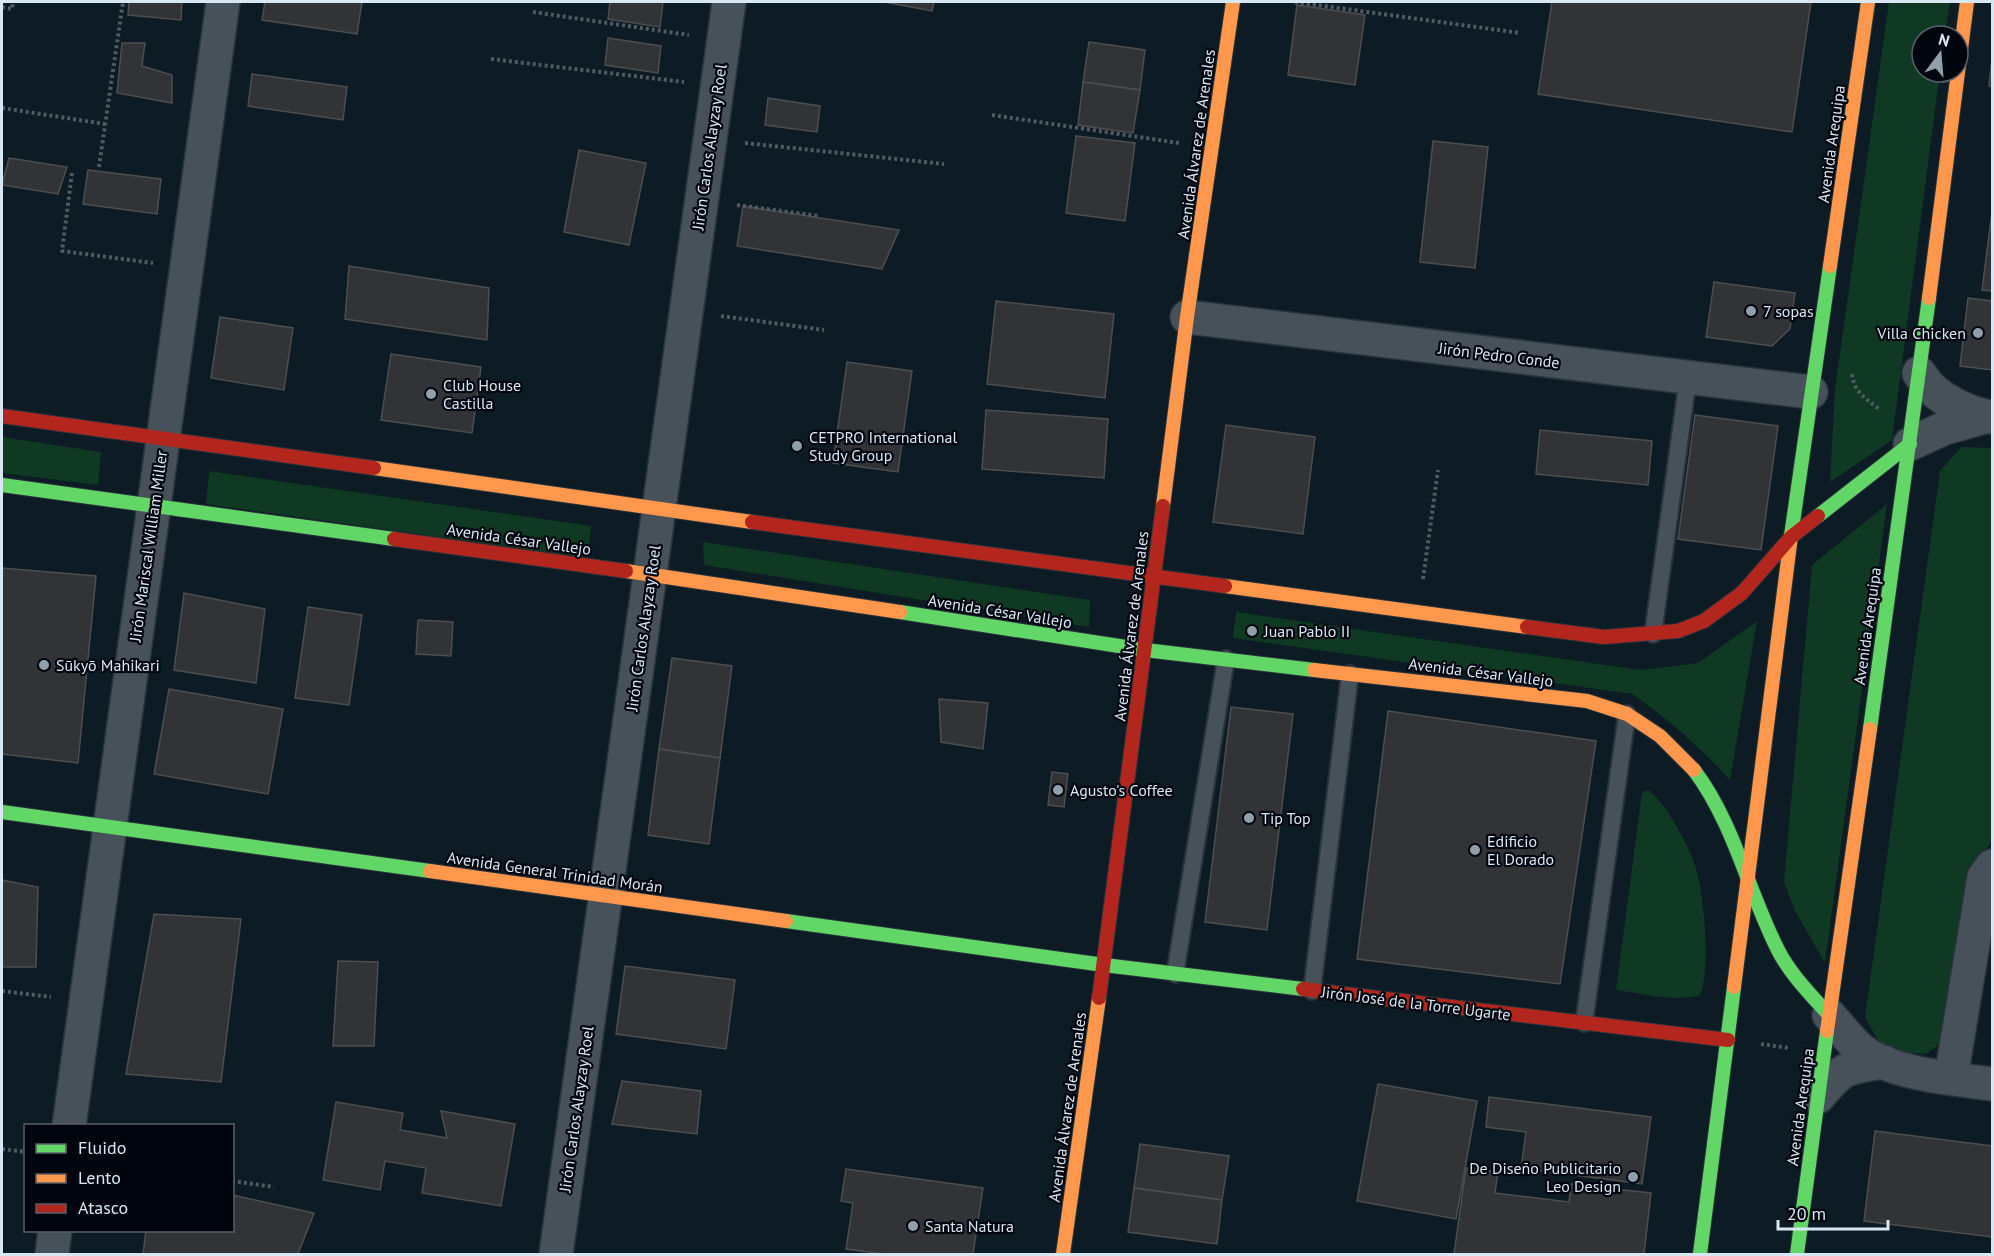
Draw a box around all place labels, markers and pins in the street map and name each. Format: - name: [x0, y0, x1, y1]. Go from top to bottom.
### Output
- place label: 7 sopas: [1763, 301, 1814, 321]
- marker: 7 sopas: [1744, 304, 1758, 318]
- place label: Villa Chicken: [1876, 323, 1966, 343]
- marker: Villa Chicken: [1971, 326, 1985, 340]
- place label: Club House Castilla: [443, 375, 521, 413]
- marker: Club House Castilla: [424, 387, 438, 401]
- place label: CETPRO International Study Group: [809, 427, 957, 465]
- marker: CETPRO International Study Group: [790, 439, 804, 453]
- place label: Juan Pablo II: [1263, 621, 1350, 641]
- marker: Juan Pablo II: [1245, 624, 1259, 638]
- place label: Sūkyō Mahikari: [56, 655, 160, 675]
- marker: Sūkyō Mahikari: [37, 658, 51, 672]
- place label: Agusto's Coffee: [1070, 780, 1173, 800]
- marker: Agusto's Coffee: [1051, 783, 1065, 797]
- place label: Tip Top: [1261, 808, 1311, 828]
- marker: Tip Top: [1242, 811, 1256, 825]
- place label: Edificio El Dorado: [1487, 831, 1554, 869]
- marker: Edificio El Dorado: [1468, 843, 1482, 857]
- place label: De Diseño Publicitario Leo Design: [1469, 1158, 1621, 1196]
- marker: De Diseño Publicitario Leo Design: [1626, 1170, 1640, 1184]
- place label: Santa Natura: [925, 1216, 1014, 1236]
- marker: Santa Natura: [906, 1219, 920, 1233]

